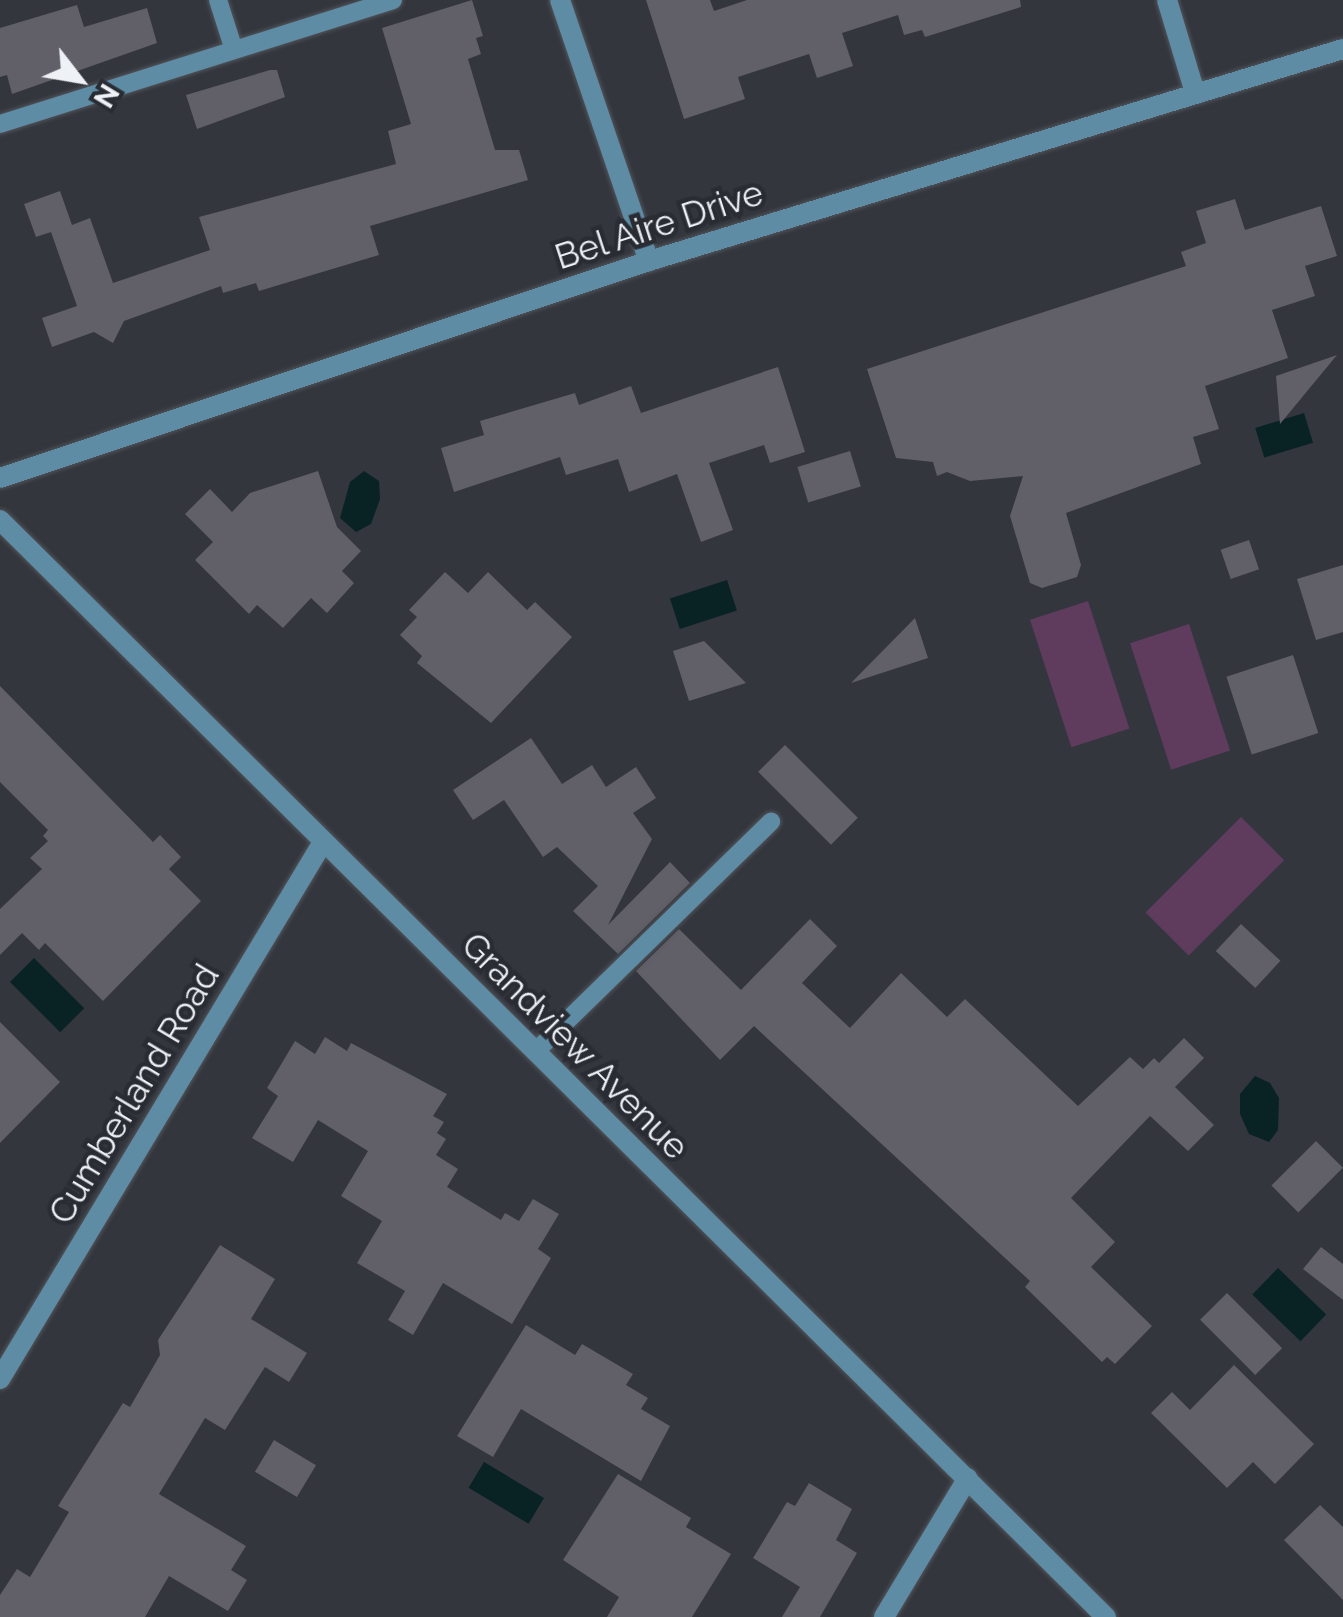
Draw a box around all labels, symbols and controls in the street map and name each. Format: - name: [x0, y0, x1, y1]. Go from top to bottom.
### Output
- north arrow: [30, 30, 130, 130]
- text: N: [86, 78, 126, 113]
- street label: Bel Aire Drive: [549, 171, 769, 279]
- street label: Grandview Avenue: [452, 923, 698, 1169]
- street label: Cumberland Road: [40, 957, 228, 1231]

